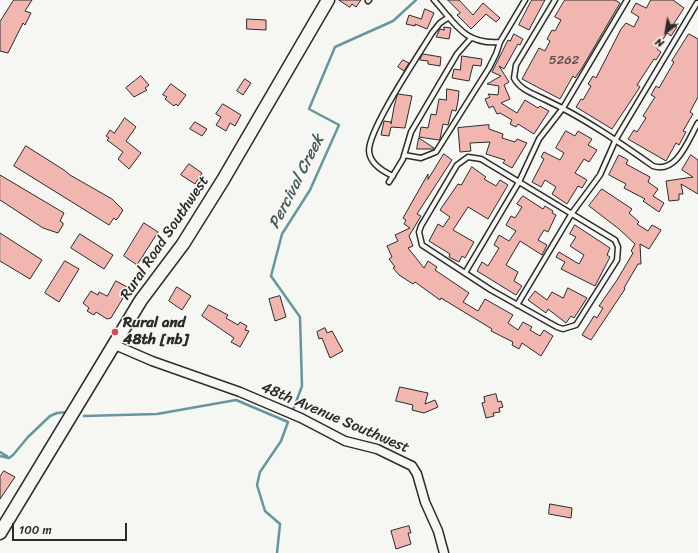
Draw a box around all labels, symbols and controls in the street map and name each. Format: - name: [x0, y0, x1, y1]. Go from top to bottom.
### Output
- north arrow: [646, 12, 686, 52]
- text: N: [651, 33, 668, 53]
- house number: 5262: [549, 53, 579, 69]
- water label: Percival Creek: [265, 132, 329, 232]
- street label: Rural Road Southwest: [117, 173, 213, 303]
- place label: Rural and 48th [nb]: [123, 314, 189, 349]
- marker: Rural and 48th [nb]: [110, 327, 120, 337]
- street label: 48th Avenue Southwest: [258, 379, 412, 457]
- scale bar: [14, 515, 129, 541]
- text: 100 m: [19, 519, 52, 541]

